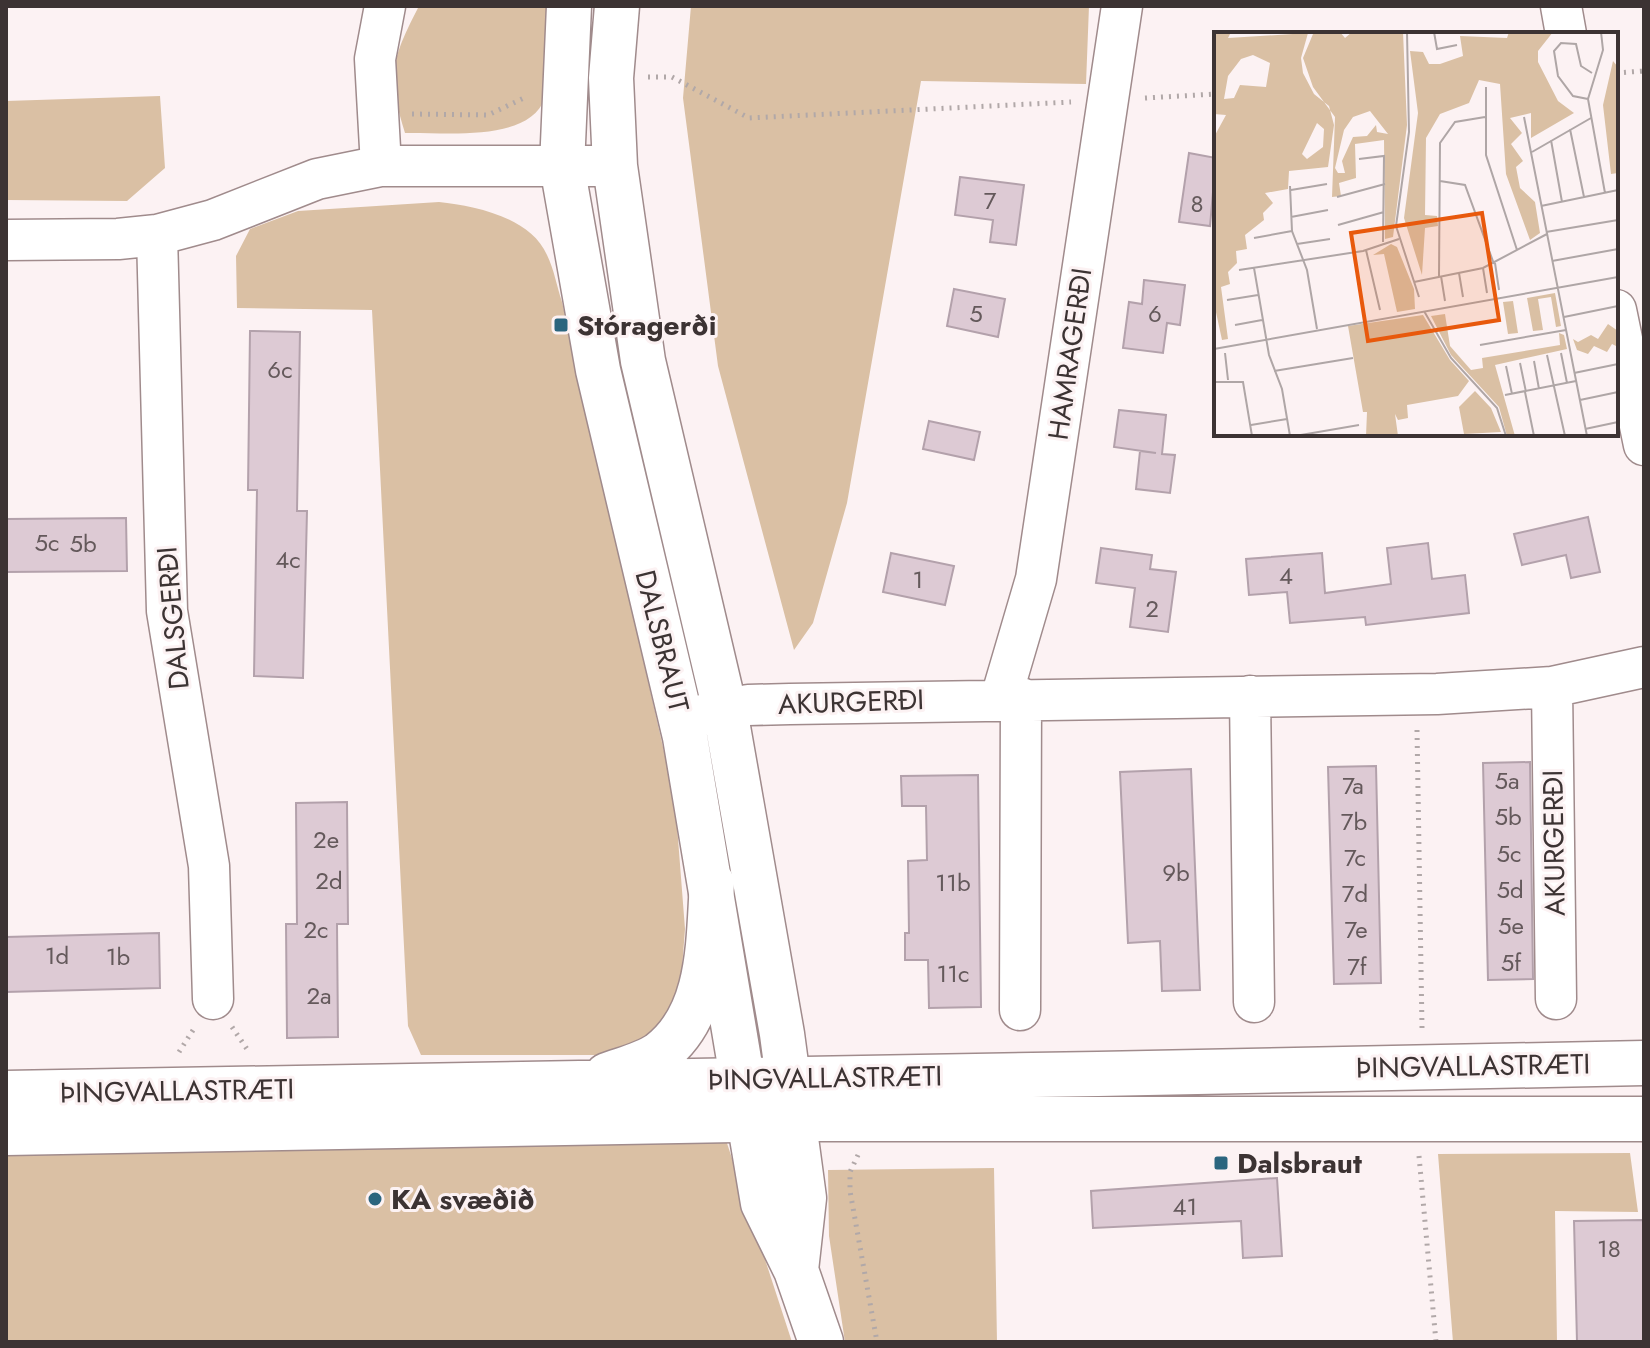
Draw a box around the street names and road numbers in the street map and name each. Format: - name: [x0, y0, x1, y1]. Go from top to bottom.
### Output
- street label: HAMRAGERÐI: [1038, 265, 1102, 443]
- street label: DALSGERÐI: [146, 545, 200, 691]
- street label: DALSBRAUT: [625, 566, 699, 716]
- street label: AKURGERÐI: [777, 679, 925, 725]
- street label: AKURGERÐI: [1532, 770, 1576, 916]
- street label: ÞINGVALLASTRÆTI: [1356, 1043, 1590, 1089]
- street label: ÞINGVALLASTRÆTI: [708, 1055, 942, 1101]
- street label: ÞINGVALLASTRÆTI: [60, 1068, 294, 1114]

